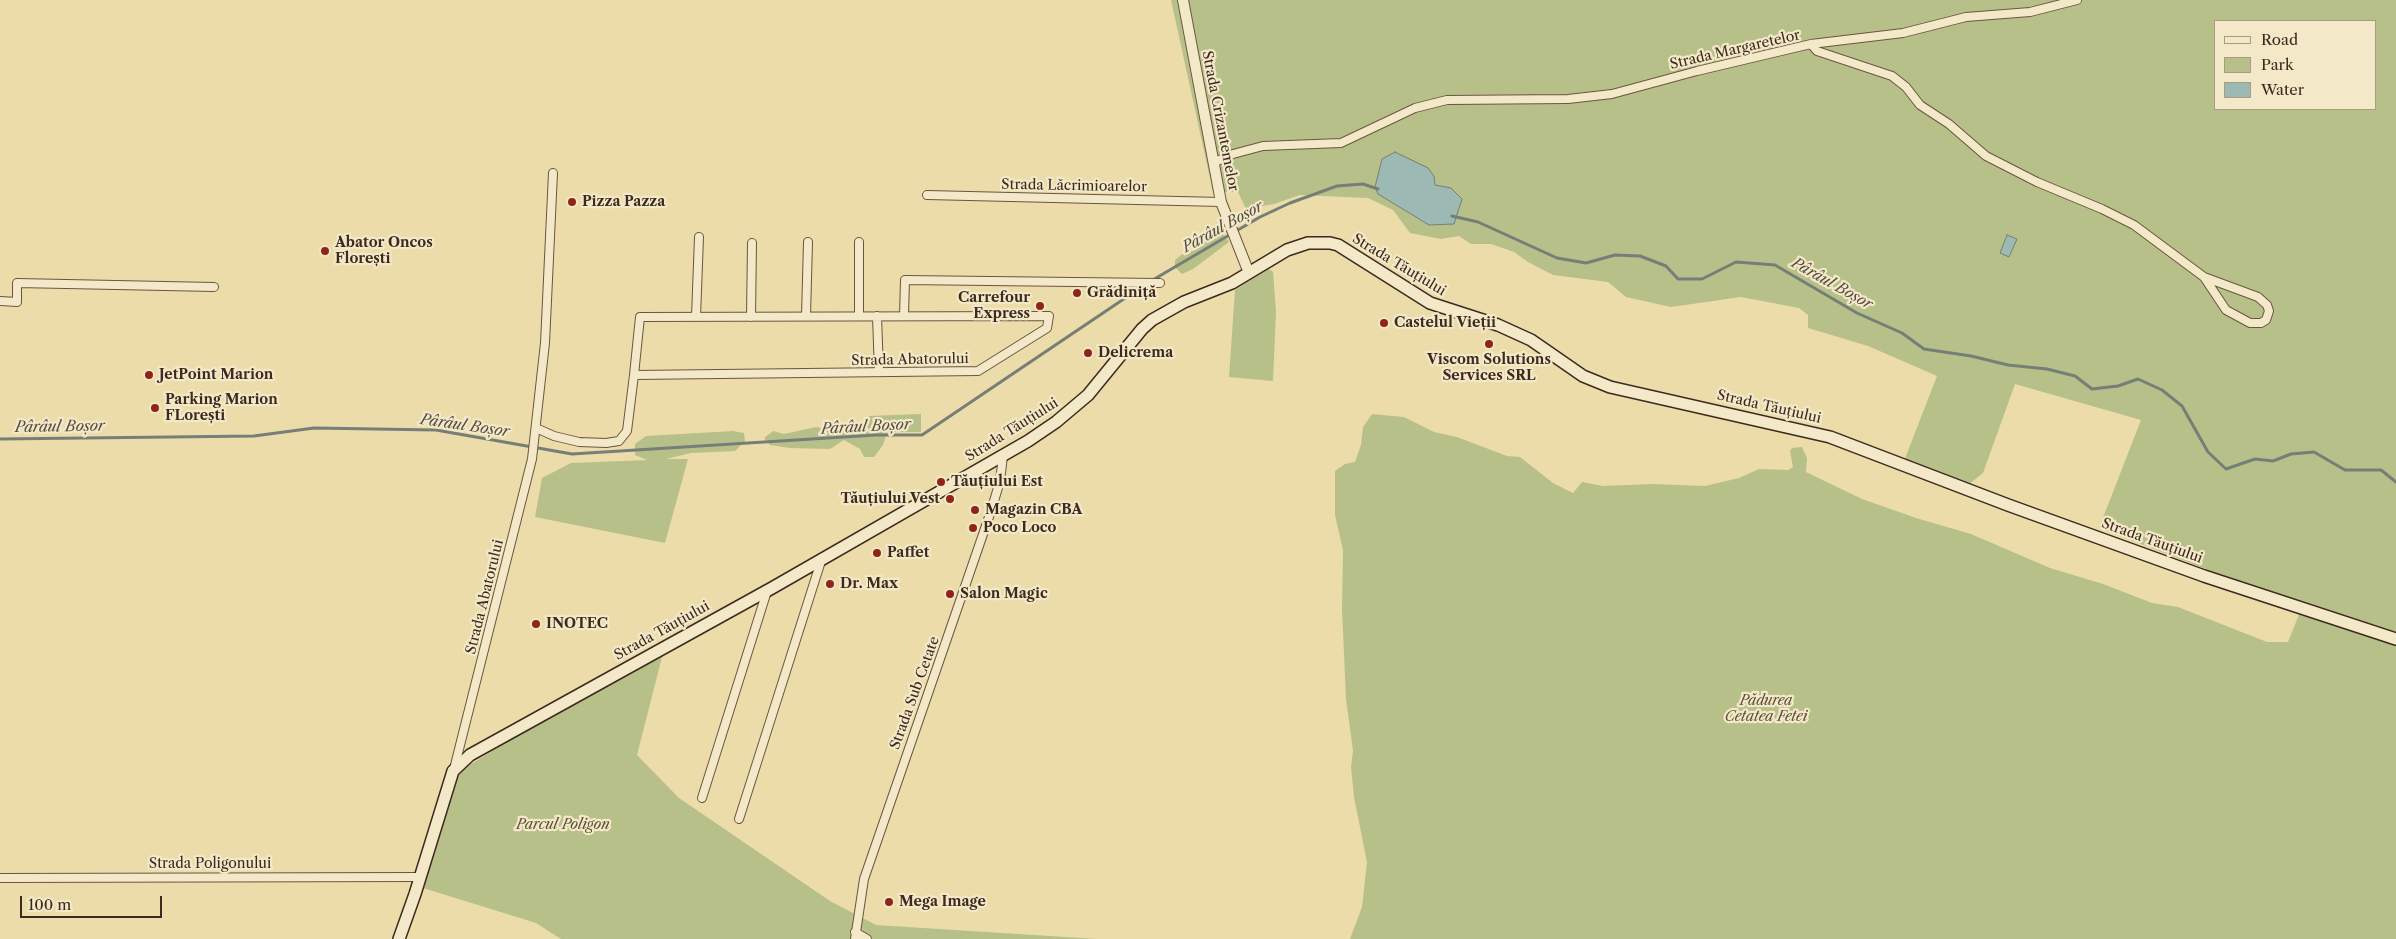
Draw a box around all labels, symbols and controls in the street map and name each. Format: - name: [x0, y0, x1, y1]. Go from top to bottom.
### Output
- legend: [2214, 20, 2376, 110]
- street label: Strada Margaretelor: [1668, 27, 1802, 73]
- text: Road: [2261, 30, 2298, 49]
- street label: Strada Crizantemelor: [1198, 49, 1242, 193]
- text: Park: [2261, 55, 2294, 74]
- text: Water: [2261, 80, 2304, 99]
- street label: Strada Lăcrimioarelor: [1001, 176, 1147, 196]
- place label: Pizza Pazza: [582, 194, 665, 210]
- marker: Pizza Pazza: [566, 196, 578, 208]
- water label: Pârâul Boșor: [1179, 197, 1267, 257]
- street label: Strada Tăuțiului: [1349, 230, 1449, 300]
- place label: Abator Oncos Florești: [335, 235, 433, 268]
- marker: Abator Oncos Florești: [319, 245, 331, 257]
- water label: Pârâul Boșor: [1788, 254, 1876, 314]
- place label: Grădiniță: [1087, 285, 1156, 301]
- marker: Grădiniță: [1071, 287, 1083, 299]
- place label: Carrefour Express: [958, 290, 1030, 322]
- marker: Carrefour Express: [1034, 300, 1046, 312]
- place label: Castelul Vieții: [1394, 315, 1496, 331]
- marker: Castelul Vieții: [1378, 317, 1390, 329]
- marker: Viscom Solutions Services SRL: [1483, 338, 1495, 350]
- place label: Delicrema: [1098, 345, 1173, 361]
- marker: Delicrema: [1082, 347, 1094, 359]
- street label: Strada Abatorului: [851, 351, 969, 369]
- place label: Viscom Solutions Services SRL: [1427, 352, 1551, 384]
- place label: JetPoint Marion: [159, 367, 273, 383]
- marker: JetPoint Marion: [143, 369, 155, 381]
- street label: Strada Tăuțiului: [1715, 387, 1823, 427]
- place label: Parking Marion FLorești: [165, 392, 278, 424]
- street label: Strada Tăuțiului: [963, 395, 1061, 465]
- marker: Parking Marion FLorești: [149, 402, 161, 414]
- water label: Pârâul Boșor: [419, 411, 511, 441]
- water label: Pârâul Boșor: [821, 416, 911, 438]
- water label: Pârâul Boșor: [15, 417, 105, 437]
- place label: Tăuțiului Est: [951, 474, 1043, 490]
- marker: Tăuțiului Est: [935, 476, 947, 488]
- place label: Tăuțiului Vest: [840, 491, 940, 507]
- marker: Tăuțiului Vest: [944, 493, 956, 505]
- place label: Magazin CBA: [985, 502, 1082, 518]
- marker: Magazin CBA: [969, 504, 981, 516]
- street label: Strada Tăuțiului: [2099, 515, 2205, 567]
- place label: Poco Loco: [983, 520, 1056, 536]
- marker: Poco Loco: [967, 522, 979, 534]
- street label: Strada Abatorului: [463, 538, 507, 656]
- place label: Paffet: [887, 545, 929, 561]
- marker: Paffet: [871, 547, 883, 559]
- place label: Dr. Max: [840, 576, 898, 592]
- marker: Dr. Max: [824, 578, 836, 590]
- place label: Salon Magic: [960, 586, 1048, 602]
- marker: Salon Magic: [944, 588, 956, 600]
- street label: Strada Tăuțiului: [611, 598, 713, 664]
- place label: INOTEC: [546, 616, 608, 632]
- marker: INOTEC: [530, 618, 542, 630]
- street label: Strada Sub Cetate: [887, 634, 943, 752]
- park label: Pădurea Cetatea Fetei: [1725, 693, 1807, 726]
- park label: Parcul Poligon: [516, 817, 610, 833]
- street label: Strada Poligonului: [149, 856, 271, 872]
- scale bar: [22, 886, 165, 918]
- place label: Mega Image: [899, 894, 986, 910]
- text: 100 m: [28, 895, 71, 914]
- marker: Mega Image: [883, 896, 895, 908]

